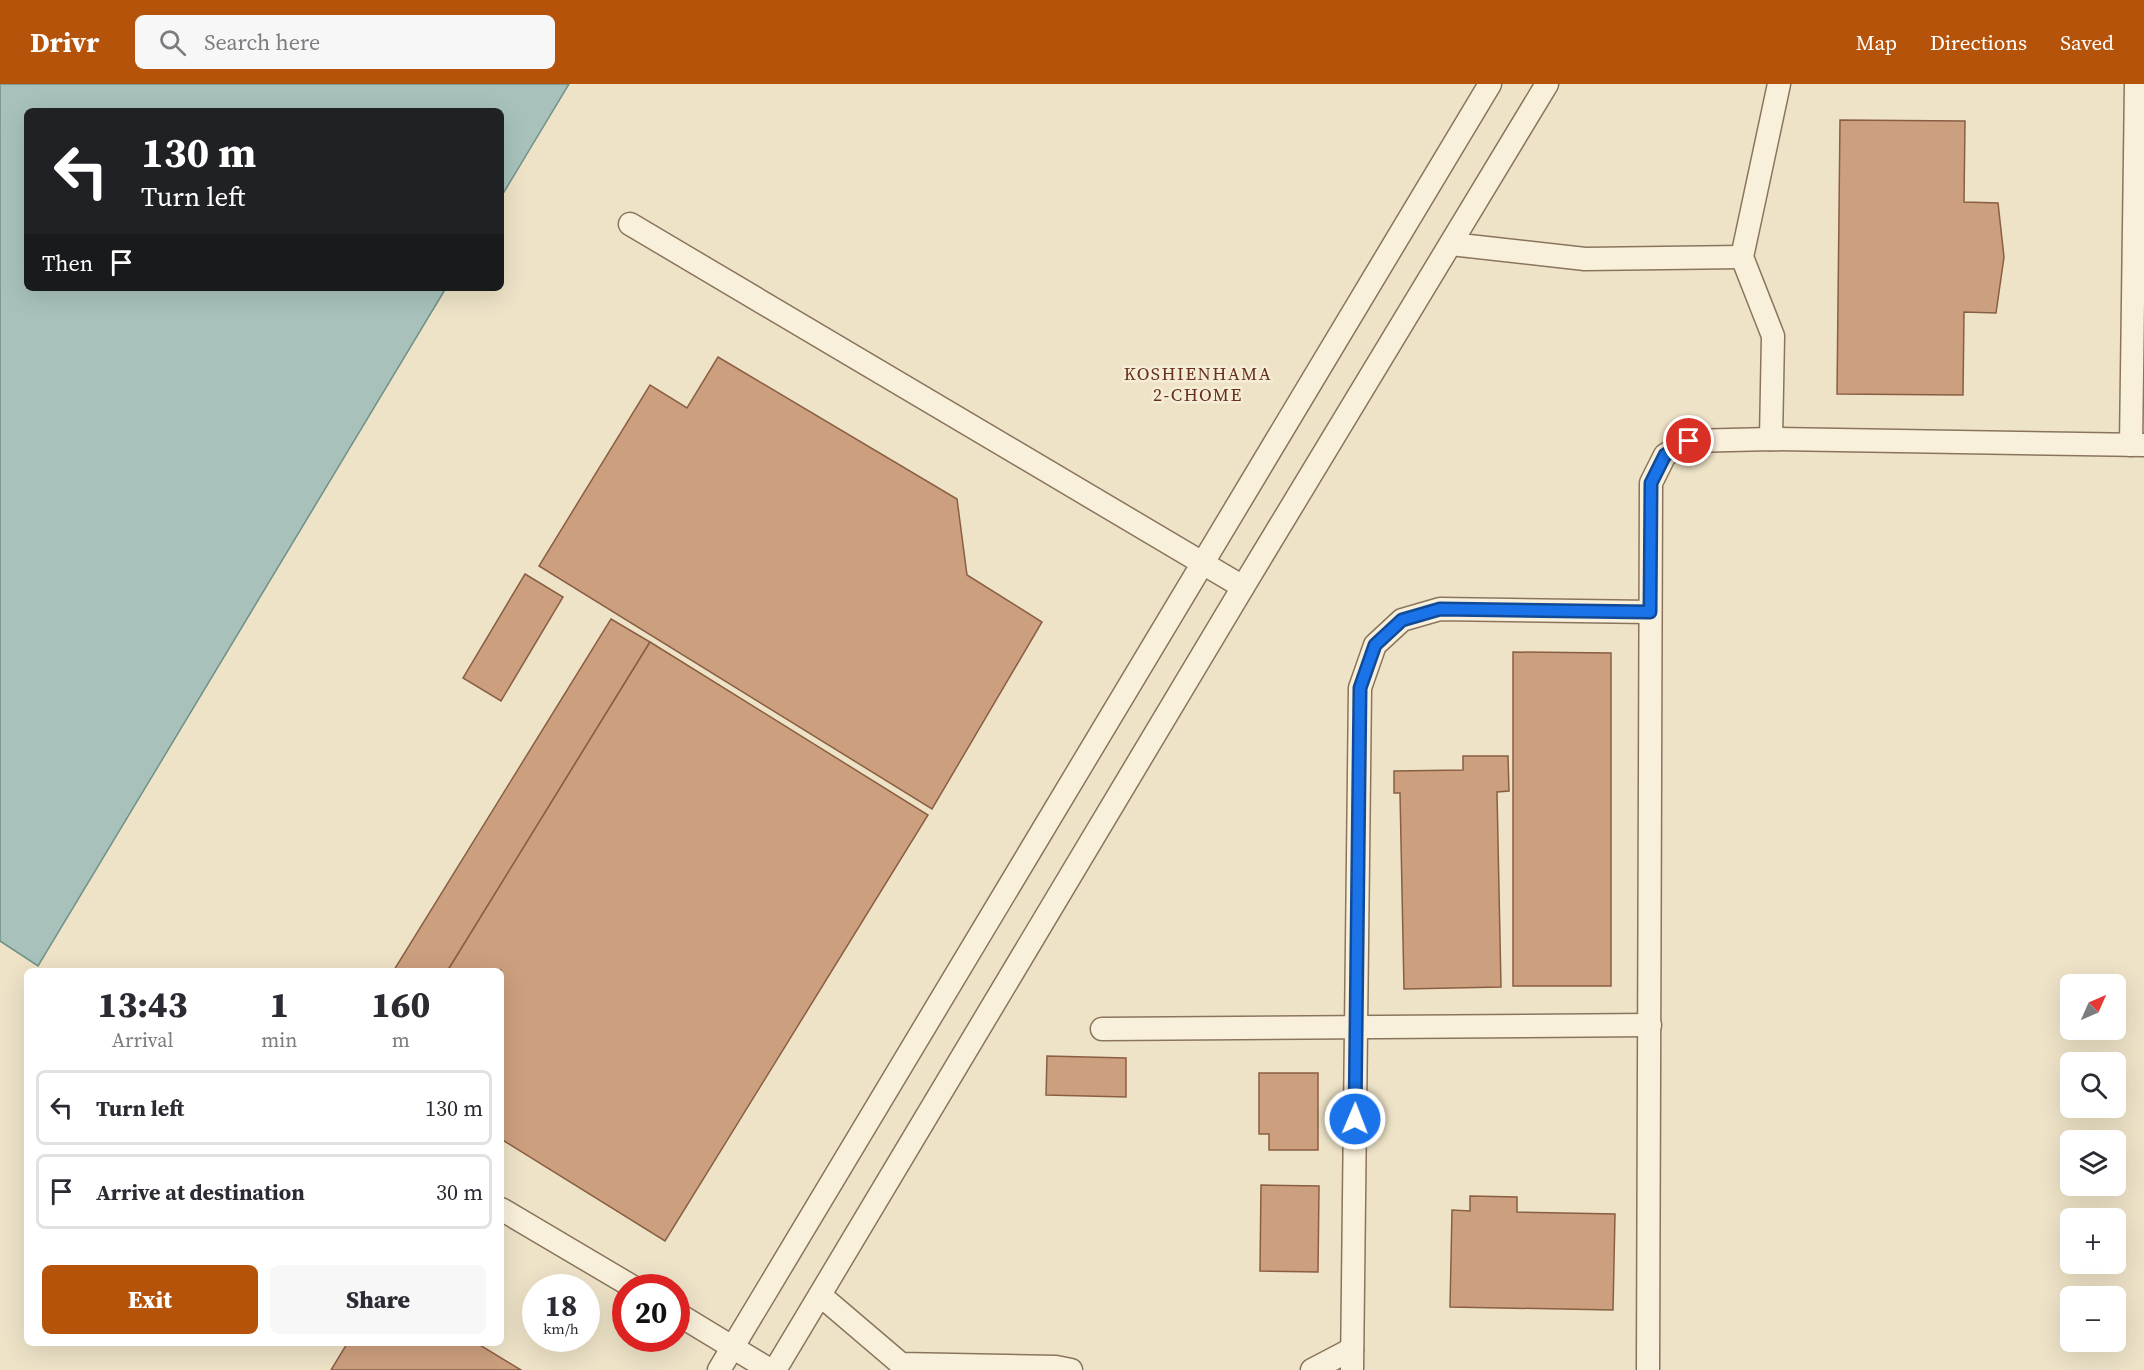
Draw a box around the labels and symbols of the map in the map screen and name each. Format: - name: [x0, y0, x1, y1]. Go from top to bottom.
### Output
- district label: KOSHIENHAMA 2-CHOME: [1124, 361, 1272, 407]
- pin: [1663, 415, 1714, 466]
- north arrow: [2060, 974, 2126, 1040]
- position arrow: [1323, 1087, 1387, 1151]
- speed limit sign: 20: [612, 1274, 690, 1352]

